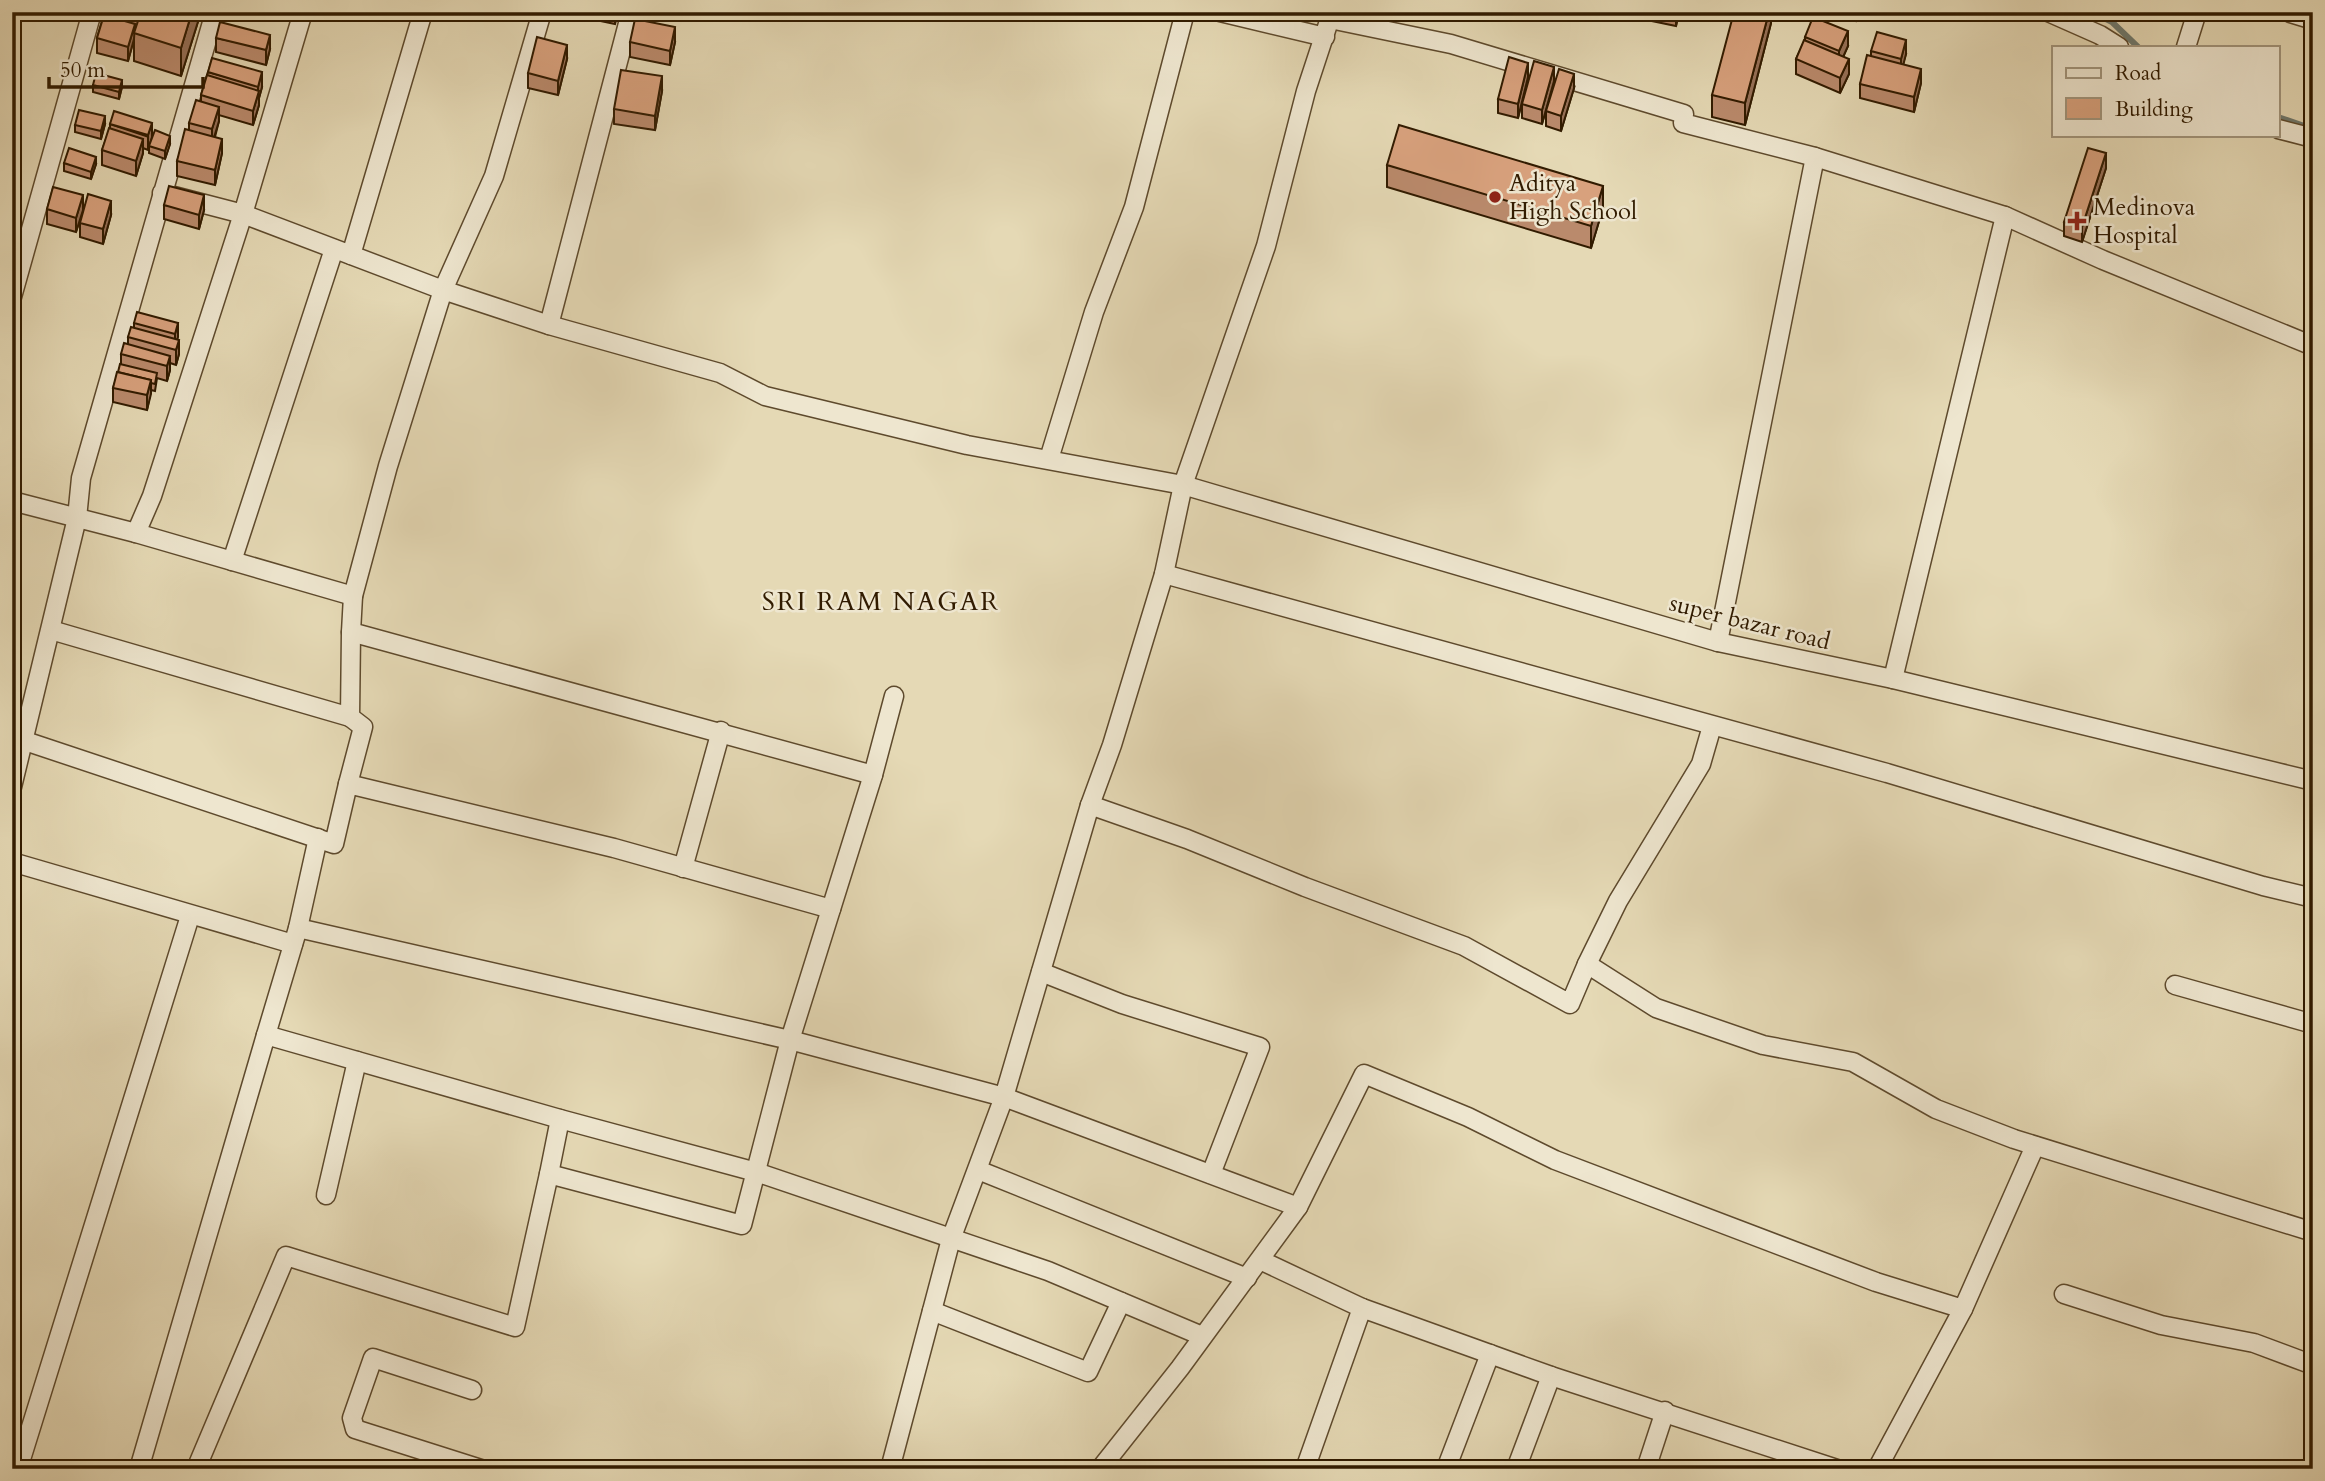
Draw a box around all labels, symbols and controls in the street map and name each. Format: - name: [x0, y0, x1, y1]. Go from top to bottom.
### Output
- scale bar: [49, 46, 203, 90]
- legend: [2052, 46, 2280, 136]
- text: 50 m: [60, 56, 105, 85]
- text: Road: [2115, 59, 2161, 88]
- text: Building: [2115, 95, 2193, 124]
- place label: Aditya High School: [1509, 167, 1637, 228]
- marker: Aditya High School: [1487, 189, 1503, 205]
- place label: Medinova Hospital: [2093, 191, 2196, 252]
- marker: Medinova Hospital: [2067, 211, 2087, 231]
- district label: SRI RAM NAGAR: [762, 584, 1000, 619]
- street label: super bazar road: [1666, 587, 1834, 658]

